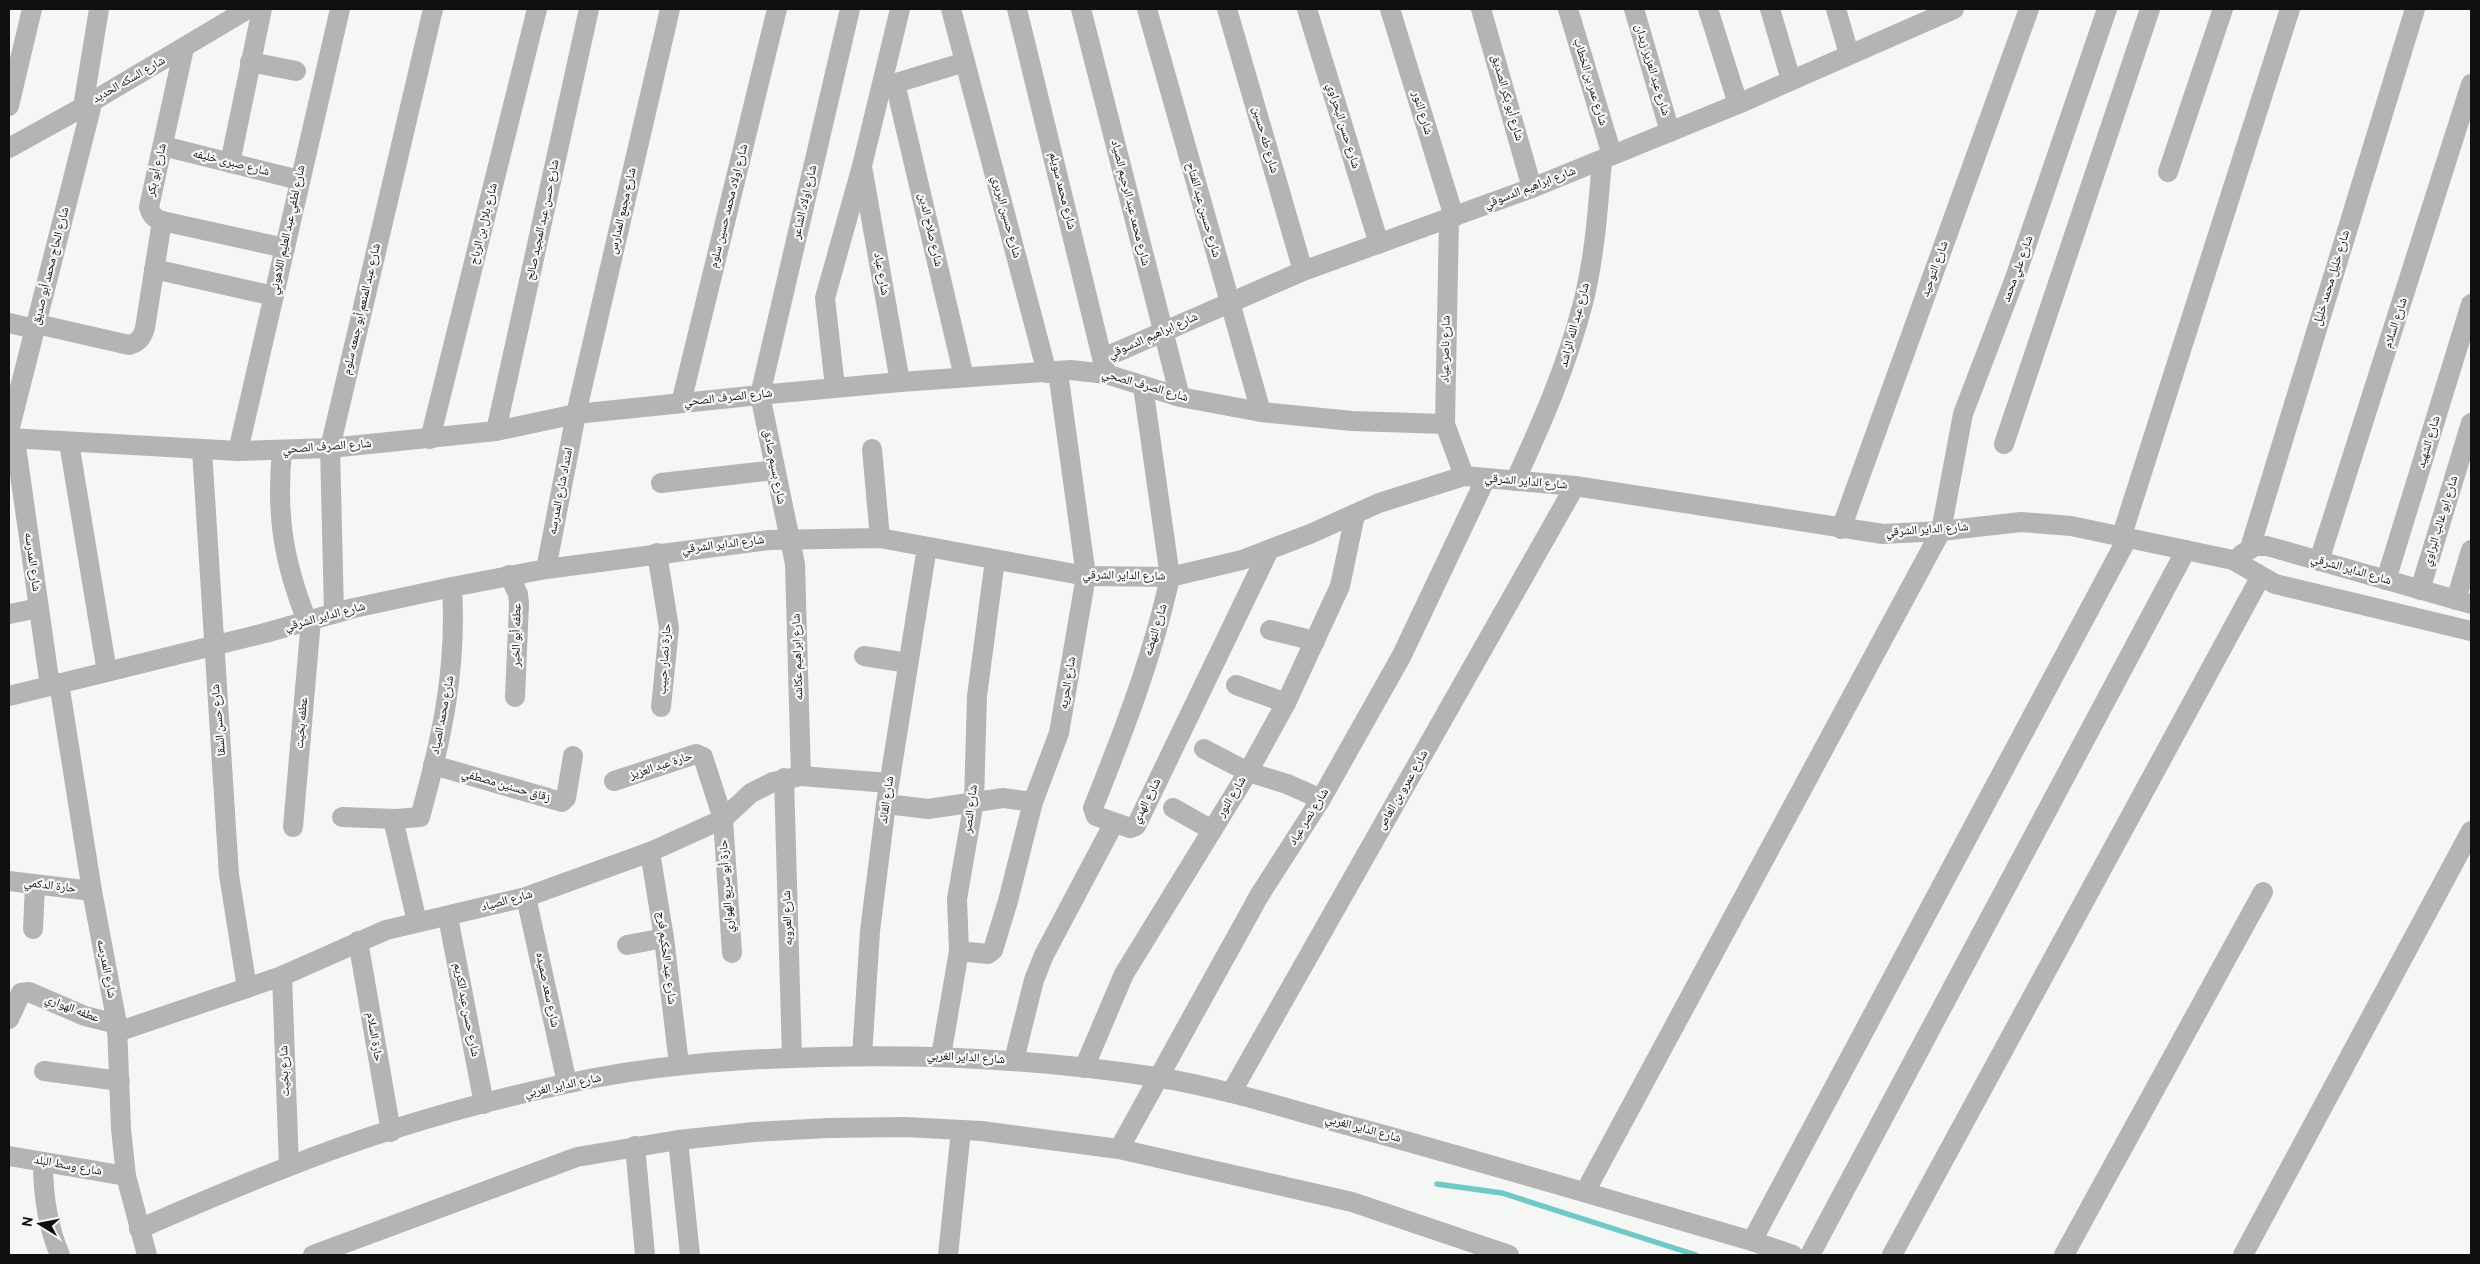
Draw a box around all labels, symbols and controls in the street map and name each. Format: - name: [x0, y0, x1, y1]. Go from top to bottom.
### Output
- street label: شارع عبد العزيز زيدان: [1630, 22, 1674, 118]
- street label: شارع عمر بن الخطاب: [1569, 36, 1611, 128]
- street label: شارع السكه الحديد: [90, 53, 168, 107]
- street label: شارع أبو بكر الصديق: [1487, 53, 1527, 143]
- street label: شارع حسن البحراوي: [1321, 81, 1364, 171]
- street label: شارع النور: [1408, 88, 1436, 137]
- street label: شارع طه حسين: [1248, 105, 1282, 175]
- street label: شارع محمد عبد الرحيم الصياد: [1107, 138, 1153, 268]
- street label: شارع أبو بكر: [143, 142, 171, 199]
- street label: شارع اولاد محمد حسين سلوم: [706, 142, 752, 270]
- street label: شارع صبرى خليفه: [191, 146, 271, 180]
- street label: شارع محمد سويلم: [1045, 151, 1079, 232]
- street label: شارع حسن عبد المجيد صالح: [522, 158, 564, 282]
- street label: شارع حسين عبد الفتاح: [1182, 160, 1224, 260]
- street label: شارع اولاد الشاعر: [788, 163, 821, 242]
- street label: شارع ابراهيم الدسوقي: [1482, 163, 1579, 214]
- street label: شارع لطفي عبد العليم اللاهوني: [266, 164, 311, 297]
- street label: شارع مجمع المدارس: [605, 166, 641, 256]
- street label: شارع حسين البربري: [986, 174, 1025, 260]
- street label: شارع بلال بن الرباح: [466, 181, 502, 266]
- street label: شارع صلاح الدين: [914, 192, 946, 268]
- street label: شارع الحاج محمد أبو صديق: [29, 205, 73, 327]
- street label: شارع خليل محمد خليل: [2310, 228, 2354, 328]
- street label: شارع علي محمد: [1999, 233, 2038, 305]
- street label: شارع التوحيد: [1917, 239, 1953, 299]
- street label: شارع عبد المنعم أبو جمعه سلوم: [339, 242, 385, 376]
- street label: شارع عباد: [869, 251, 893, 297]
- street label: شارع عبد الله الراشد: [1556, 281, 1594, 369]
- street label: شارع السلام: [2380, 296, 2412, 350]
- street label: شارع ابراهيم الدسوقي: [1105, 309, 1201, 364]
- street label: شارع ناصر عياد: [1437, 315, 1455, 383]
- street label: شارع الصرف الصحي: [1100, 366, 1190, 407]
- street label: شارع الصرف الصحي: [683, 385, 773, 412]
- street label: شارع الشهيد: [2414, 414, 2445, 470]
- street label: شارع بسيم صادق: [759, 428, 789, 506]
- street label: شارع الصرف الصحي: [282, 436, 372, 459]
- street label: امتداد شارع المدرسه: [545, 446, 577, 536]
- street label: شارع الداير الشرقي: [1484, 470, 1568, 495]
- street label: شارع ابو غالب البراوي: [2420, 474, 2463, 569]
- street label: شارع الداير الشرقي: [1885, 519, 1969, 542]
- street label: شارع المدرسه: [20, 531, 44, 593]
- street label: شارع الداير الشرقي: [681, 532, 765, 559]
- street label: شارع الداير الشرقي: [2309, 551, 2393, 590]
- street label: شارع الداير الشرقي: [1082, 567, 1166, 586]
- street label: شارع الداير الشرقي: [283, 599, 367, 636]
- street label: شارع النهضه: [1140, 602, 1172, 658]
- street label: عطفه أبو الخير: [508, 603, 526, 668]
- street label: شارع ابراهيم عكاشه: [788, 613, 808, 701]
- street label: حارة نصار حبيب: [655, 622, 675, 695]
- street label: شارع الحريه: [1056, 655, 1080, 711]
- street label: شارع محمد الصياد: [428, 674, 458, 756]
- street label: شارع حسن السقا: [208, 683, 230, 757]
- street label: عطفه بخيت: [292, 696, 312, 750]
- street label: شارع عمرو بن العاص: [1374, 747, 1432, 833]
- street label: حارة عبد العزيز: [627, 748, 695, 784]
- street label: زقاق حسنين مصطفي: [459, 766, 553, 807]
- street label: شارع النور: [1213, 774, 1250, 821]
- street label: شارع القائد: [876, 775, 898, 825]
- street label: شارع الهدي: [1129, 776, 1166, 827]
- street label: شارع النصر: [960, 784, 982, 835]
- street label: شارع نصر عياد: [1285, 785, 1333, 849]
- street label: حارة أبو سريع الهواري: [716, 838, 739, 933]
- street label: حارة الدكمي: [23, 875, 77, 898]
- street label: شارع الصياد: [479, 886, 535, 916]
- street label: شارع العروبه: [779, 890, 797, 946]
- street label: شارع عبد الحكيم فرج: [652, 911, 680, 1006]
- street label: شارع المدرسه: [92, 938, 120, 1000]
- street label: شارع سعد صميده: [531, 951, 563, 1029]
- street label: شارع حسن عبد الكريم: [449, 962, 483, 1058]
- street label: عطفه الهواري: [42, 991, 101, 1028]
- street label: حارة السلام: [362, 1011, 386, 1063]
- street label: شارع بخيت: [276, 1045, 294, 1097]
- street label: شارع الداير الغربي: [927, 1048, 1006, 1069]
- street label: شارع الداير الغربي: [523, 1070, 603, 1103]
- street label: شارع الداير الغربي: [1323, 1111, 1403, 1148]
- street label: شارع وسط البلد: [33, 1152, 103, 1180]
- north arrow: [15, 1199, 65, 1249]
- text: N: [19, 1216, 38, 1228]

